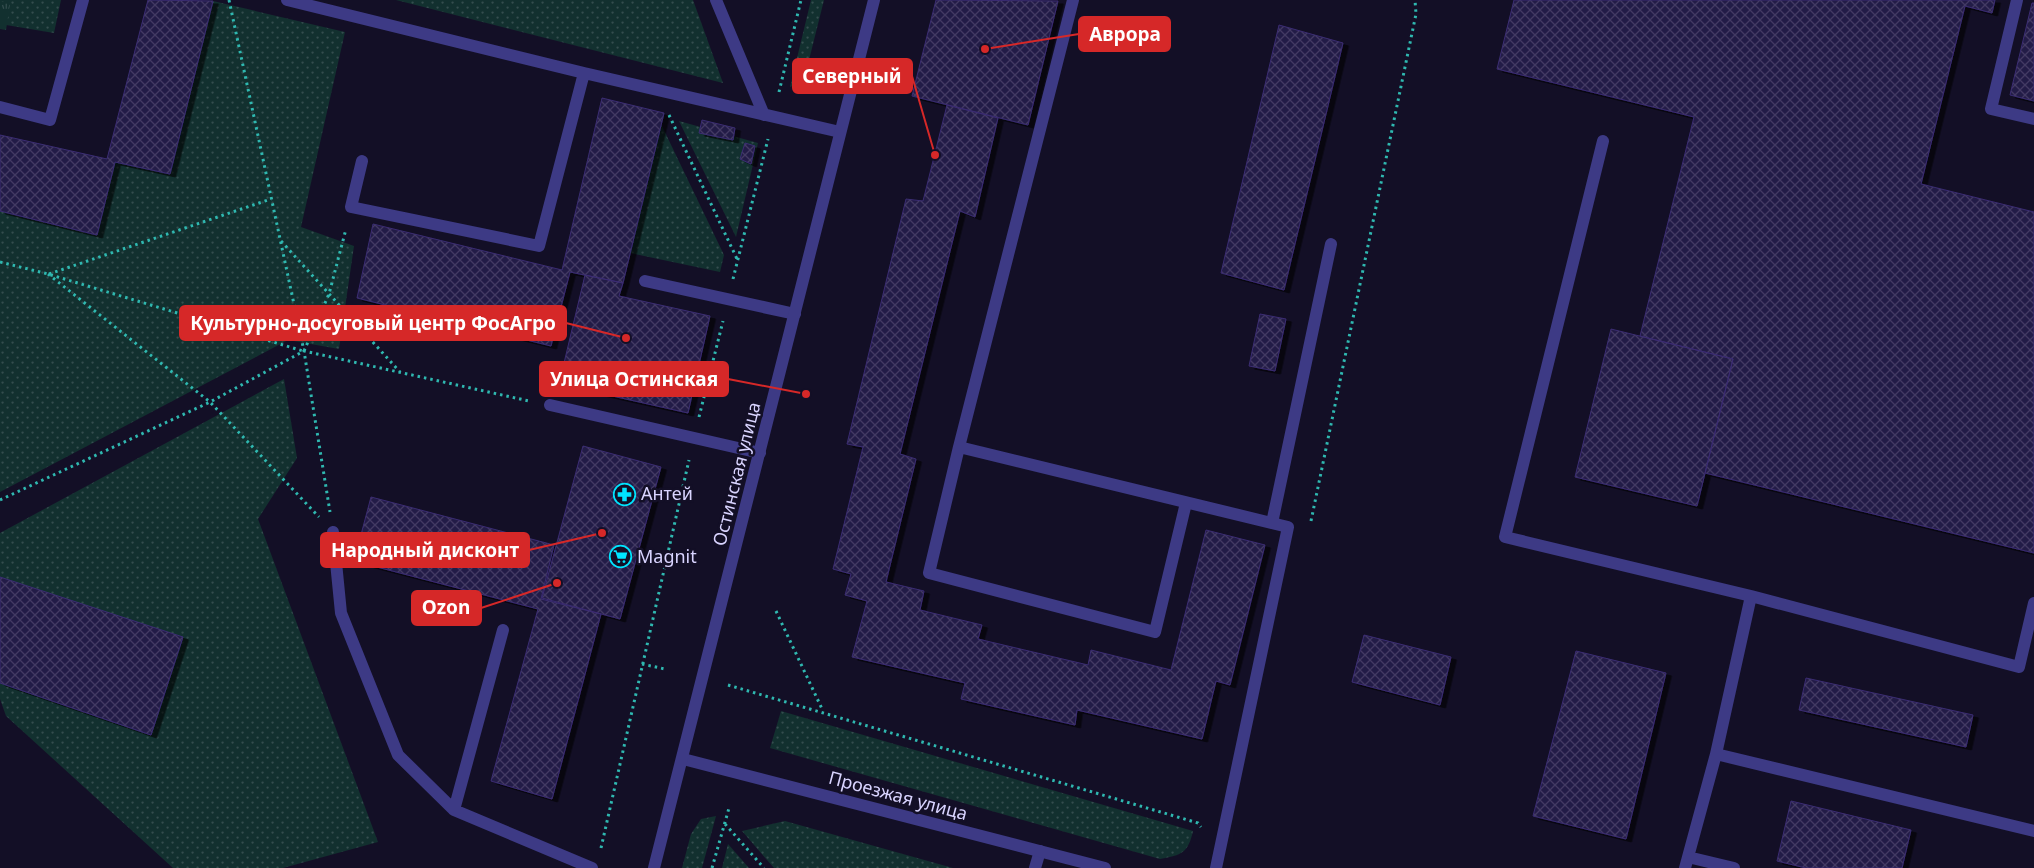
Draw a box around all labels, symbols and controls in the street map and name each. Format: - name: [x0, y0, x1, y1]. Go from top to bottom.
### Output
- callout: Аврора: [1079, 17, 1170, 51]
- text: Аврора: [1089, 21, 1161, 47]
- callout: Северный: [793, 59, 912, 93]
- text: Северный: [802, 63, 902, 89]
- callout: Культурно-досуговый центр ФосАгро: [180, 306, 566, 340]
- text: Культурно-досуговый центр ФосАгро: [190, 310, 556, 336]
- callout: Улица Остинская: [540, 362, 728, 396]
- text: Улица Остинская: [550, 366, 718, 392]
- street label: Остинская улица: [707, 399, 765, 548]
- place label: Антей: [641, 481, 693, 505]
- pharmacy icon: Антей: [613, 482, 637, 506]
- callout: Народный дисконт: [321, 533, 529, 567]
- text: Народный дисконт: [331, 537, 520, 563]
- place label: Magnit: [637, 544, 697, 568]
- supermarket icon: Magnit: [609, 545, 633, 569]
- callout: Ozon: [412, 591, 481, 625]
- text: Ozon: [422, 594, 470, 620]
- street label: Проезжая улица: [826, 765, 970, 825]

